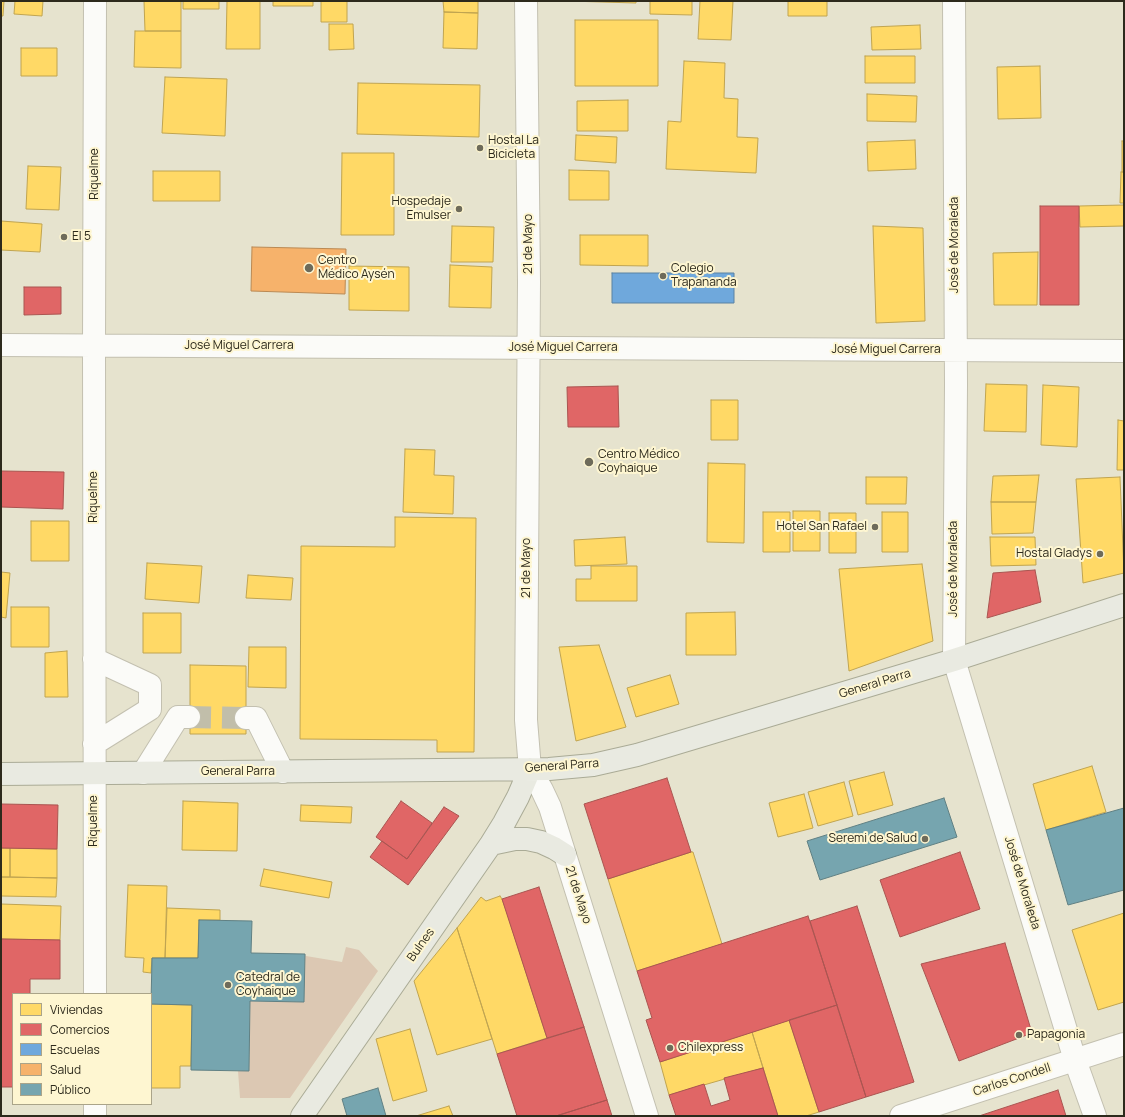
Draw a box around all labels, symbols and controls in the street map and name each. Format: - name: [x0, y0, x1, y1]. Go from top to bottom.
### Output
- place label: Hostal La Bicicleta: [488, 134, 539, 162]
- marker: Hostal La Bicicleta: [475, 143, 485, 153]
- street label: Riquelme: [88, 148, 102, 200]
- place label: Hospedaje Emulser: [392, 195, 451, 223]
- street label: José de Moraleda: [948, 197, 962, 293]
- marker: Hospedaje Emulser: [454, 204, 464, 214]
- street label: 21 de Mayo: [522, 214, 536, 274]
- place label: El 5: [72, 230, 91, 244]
- marker: El 5: [59, 232, 69, 242]
- place label: Centro Médico Aysén: [318, 254, 395, 282]
- marker: Centro Médico Aysén: [303, 262, 315, 274]
- place label: Colegio Trapananda: [671, 262, 737, 290]
- marker: Colegio Trapananda: [658, 271, 668, 281]
- street label: José Miguel Carrera: [184, 339, 294, 353]
- street label: José Miguel Carrera: [508, 341, 618, 355]
- street label: José Miguel Carrera: [831, 343, 941, 357]
- place label: Centro Médico Coyhaique: [598, 448, 680, 476]
- marker: Centro Médico Coyhaique: [583, 456, 595, 468]
- street label: Riquelme: [87, 471, 101, 523]
- place label: Hotel San Rafael: [777, 520, 867, 534]
- street label: José de Moraleda: [947, 521, 961, 617]
- marker: Hotel San Rafael: [870, 522, 880, 532]
- street label: 21 de Mayo: [520, 538, 534, 598]
- place label: Hostal Gladys: [1016, 547, 1092, 561]
- marker: Hostal Gladys: [1095, 549, 1105, 559]
- street label: General Parra: [837, 666, 913, 702]
- street label: General Parra: [525, 756, 599, 776]
- street label: General Parra: [201, 765, 275, 779]
- street label: Riquelme: [87, 795, 101, 847]
- place label: Seremi de Salud: [829, 832, 917, 846]
- marker: Seremi de Salud: [920, 834, 930, 844]
- street label: José de Moraleda: [1001, 835, 1043, 931]
- street label: 21 de Mayo: [562, 864, 594, 926]
- street label: Bulnes: [404, 925, 438, 965]
- place label: Catedral de Coyhaique: [236, 971, 300, 999]
- marker: Catedral de Coyhaique: [223, 980, 233, 990]
- legend: [12, 993, 152, 1105]
- text: Viviendas: [50, 1001, 103, 1018]
- text: Comercios: [50, 1021, 110, 1038]
- place label: Papagonia: [1027, 1028, 1085, 1042]
- marker: Papagonia: [1014, 1030, 1024, 1040]
- text: Escuelas: [50, 1041, 100, 1058]
- place label: Chilexpress: [678, 1041, 743, 1055]
- marker: Chilexpress: [665, 1043, 675, 1053]
- text: Salud: [50, 1061, 81, 1078]
- street label: Carlos Condell: [971, 1061, 1053, 1099]
- text: Público: [50, 1081, 91, 1098]

